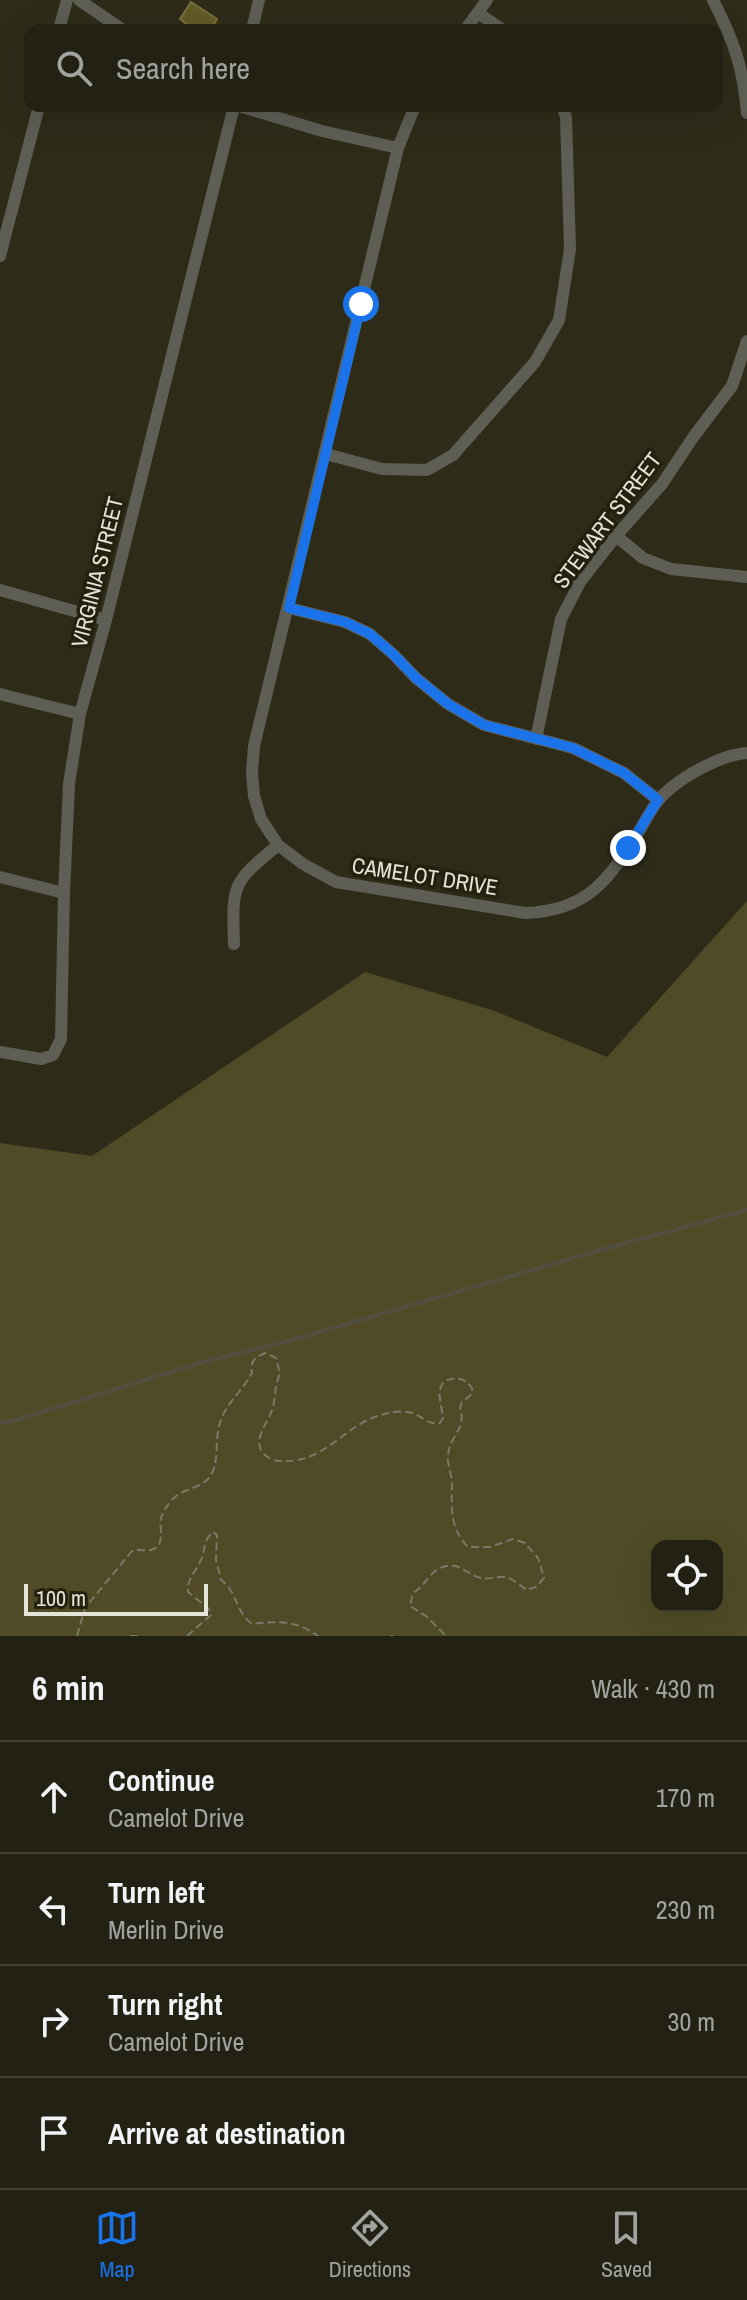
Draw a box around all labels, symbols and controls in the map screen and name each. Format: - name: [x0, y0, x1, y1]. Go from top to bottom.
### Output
- search box: [24, 24, 723, 112]
- icon: search: [52, 46, 96, 90]
- text: Search here: [116, 48, 250, 88]
- route start: [343, 286, 379, 322]
- street label: STEWART STREET: [546, 446, 668, 594]
- street label: VIRGINIA STREET: [64, 493, 130, 651]
- route end: [610, 830, 646, 866]
- street label: CAMELOT DRIVE: [350, 850, 500, 902]
- map controls: [651, 1540, 723, 1612]
- button: locate: [651, 1540, 723, 1612]
- scale bar: [24, 1580, 208, 1616]
- text: 100 m: [36, 1583, 86, 1613]
- text: 6 min: [32, 1665, 105, 1711]
- text: Walk · 430 m: [591, 1671, 715, 1706]
- text: Continue: [108, 1760, 215, 1800]
- icon: ahead: [32, 1775, 76, 1819]
- text: 170 m: [656, 1780, 715, 1815]
- text: Camelot Drive: [108, 1800, 244, 1835]
- text: Turn left: [108, 1872, 205, 1912]
- icon: left: [32, 1887, 76, 1931]
- text: 230 m: [656, 1892, 715, 1927]
- text: Merlin Drive: [108, 1912, 224, 1947]
- text: Turn right: [108, 1984, 222, 2024]
- icon: right: [32, 1999, 76, 2043]
- text: 30 m: [668, 2004, 715, 2039]
- text: Camelot Drive: [108, 2024, 244, 2059]
- icon: arrive: [32, 2111, 76, 2155]
- text: Arrive at destination: [108, 2113, 346, 2153]
- tab: Map: [95, 2206, 139, 2284]
- tab: Directions: [329, 2206, 411, 2284]
- tab: Saved: [601, 2206, 652, 2284]

